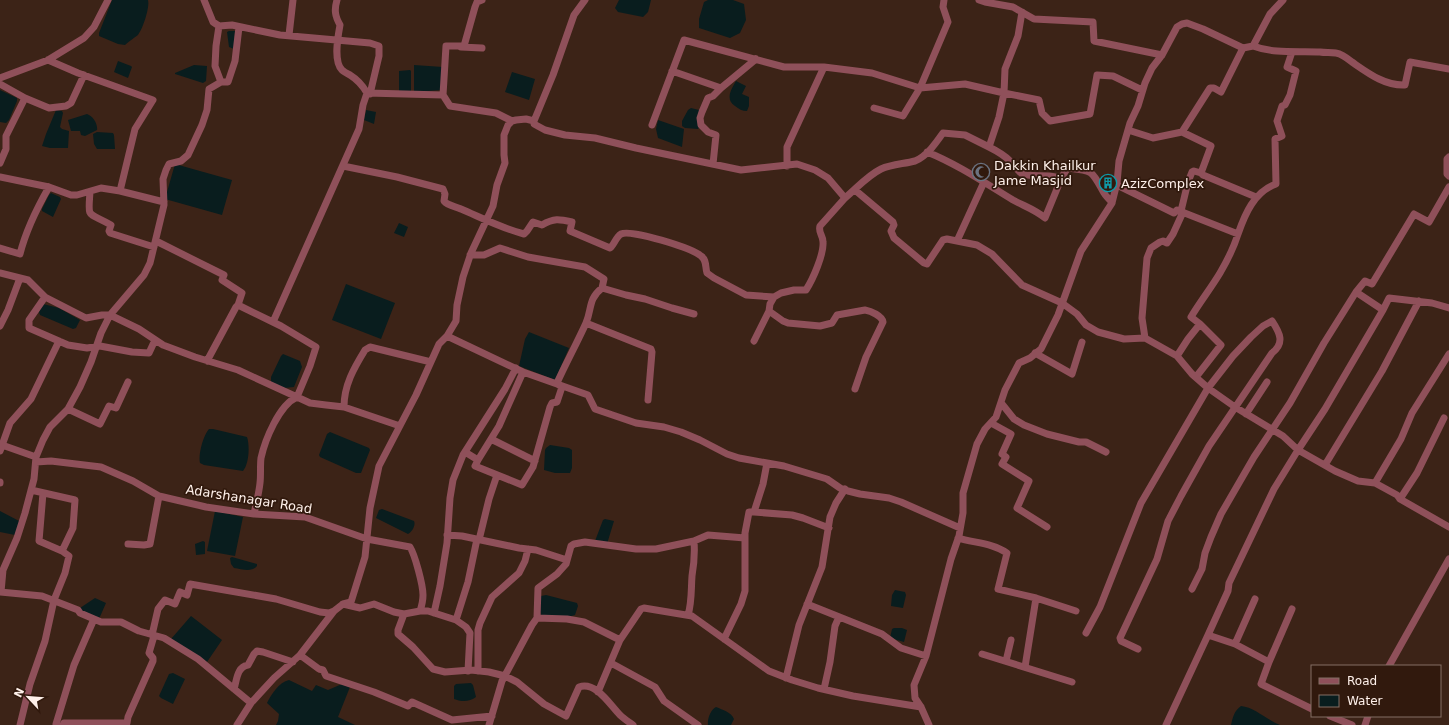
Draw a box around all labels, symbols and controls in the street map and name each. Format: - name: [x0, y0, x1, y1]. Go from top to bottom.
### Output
- place label: Dakkin Khailkur Jame Masjid: [993, 158, 1096, 188]
- mosque icon: Dakkin Khailkur Jame Masjid: [971, 162, 991, 182]
- building icon: AzizComplex: [1098, 173, 1118, 193]
- place label: AzizComplex: [1121, 176, 1204, 191]
- street label: Adarshanagar Road: [185, 482, 313, 516]
- legend: [1311, 665, 1441, 717]
- text: Road: [1347, 674, 1377, 688]
- north arrow: [8, 677, 48, 717]
- text: N: [12, 686, 27, 700]
- text: Water: [1347, 694, 1383, 708]

